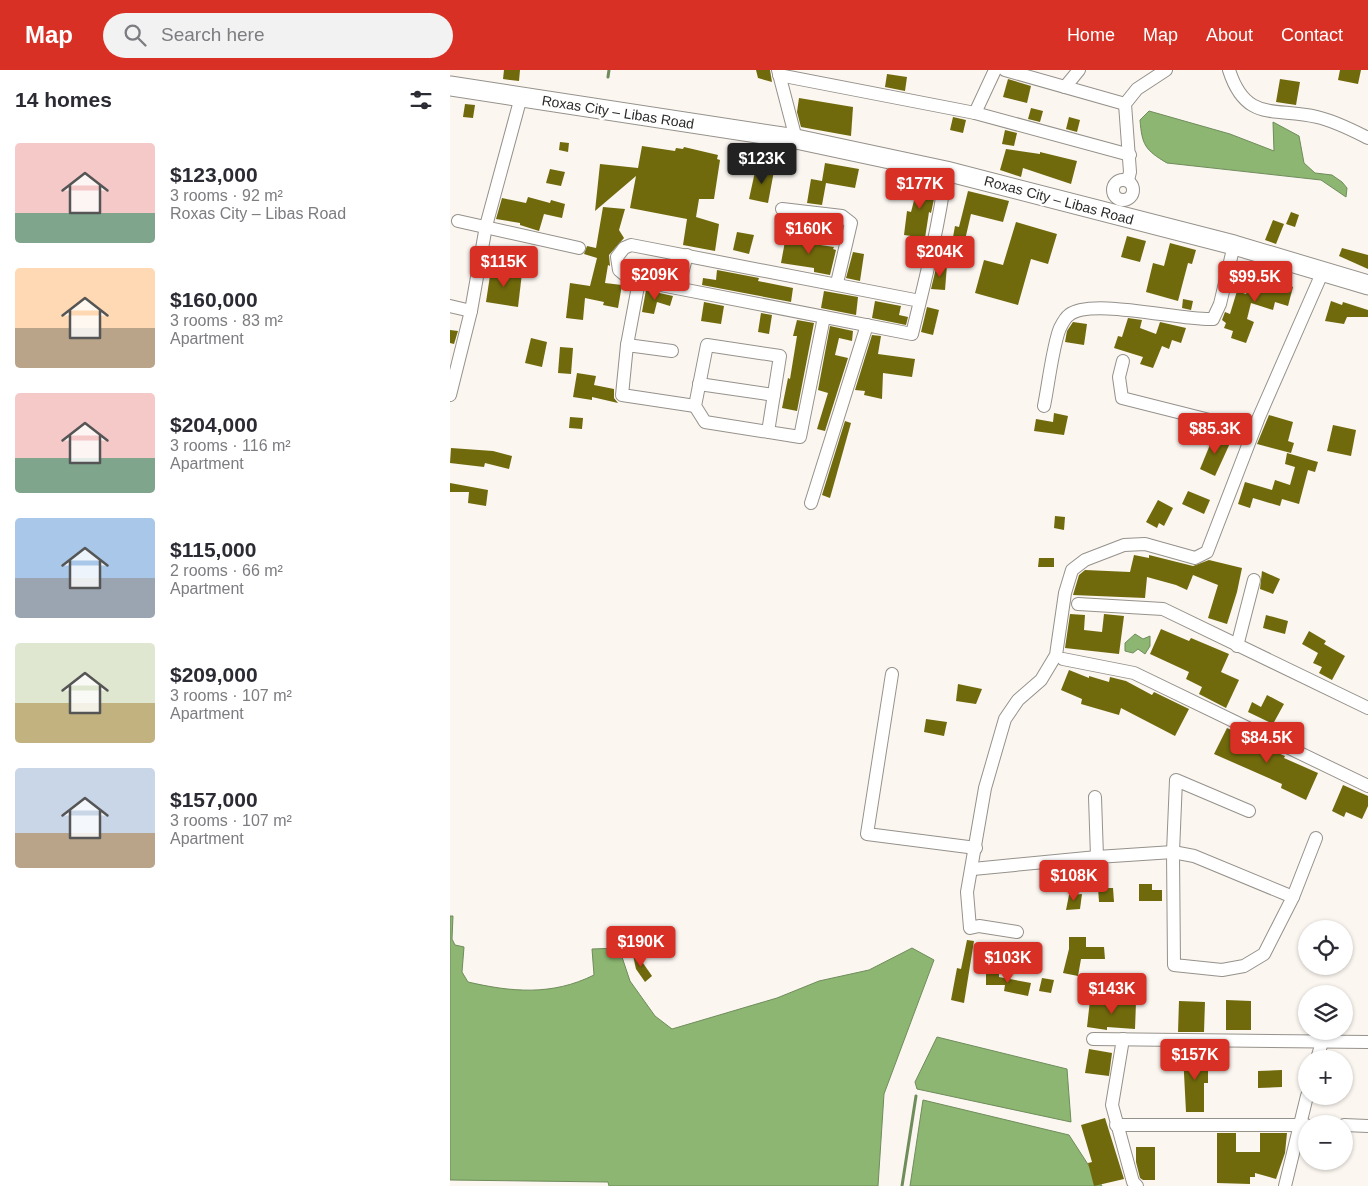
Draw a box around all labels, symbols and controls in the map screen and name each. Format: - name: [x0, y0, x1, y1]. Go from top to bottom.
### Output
- search box: [103, 13, 453, 58]
- text: Map: [25, 21, 73, 48]
- icon: search: [121, 21, 149, 49]
- text: Search here: [161, 24, 265, 45]
- text: Home: [1067, 25, 1115, 45]
- text: Map: [1143, 25, 1178, 45]
- text: About: [1206, 25, 1253, 45]
- text: Contact: [1281, 25, 1343, 45]
- icon: filters: [407, 86, 435, 114]
- text: 14 homes: [15, 88, 112, 111]
- street label: Roxas City – Libas Road: [541, 92, 695, 132]
- pin: $123K: [727, 142, 797, 185]
- text: $123K: [738, 150, 786, 167]
- icon: home: [55, 163, 115, 223]
- text: $123,000: [170, 163, 258, 186]
- pin: $177K: [885, 168, 955, 210]
- street label: Roxas City – Libas Road: [983, 172, 1135, 228]
- text: $177K: [896, 175, 944, 192]
- text: 3 rooms · 92 m²: [170, 187, 283, 204]
- text: Roxas City – Libas Road: [170, 205, 346, 222]
- pin: $160K: [774, 212, 844, 255]
- text: $160K: [785, 220, 833, 237]
- pin: $204K: [905, 236, 975, 278]
- text: $204K: [916, 243, 964, 260]
- pin: $115K: [469, 246, 539, 288]
- text: $115K: [481, 253, 527, 270]
- pin: $209K: [620, 258, 690, 301]
- pin: $99.5K: [1214, 260, 1296, 303]
- text: $209K: [631, 266, 679, 283]
- text: $99.5K: [1229, 268, 1281, 285]
- icon: home: [55, 288, 115, 348]
- text: $160,000: [170, 288, 258, 311]
- text: 3 rooms · 83 m²: [170, 312, 283, 329]
- text: Apartment: [170, 330, 244, 347]
- pin: $85.3K: [1174, 412, 1256, 455]
- icon: home: [55, 413, 115, 473]
- text: $204,000: [170, 413, 258, 436]
- text: $85.3K: [1189, 420, 1241, 437]
- text: 3 rooms · 116 m²: [170, 437, 291, 454]
- text: Apartment: [170, 455, 244, 472]
- icon: home: [55, 538, 115, 598]
- text: $115,000: [170, 538, 256, 561]
- text: 2 rooms · 66 m²: [170, 562, 283, 579]
- text: Apartment: [170, 580, 244, 597]
- icon: home: [55, 663, 115, 723]
- text: $209,000: [170, 663, 258, 686]
- text: 3 rooms · 107 m²: [170, 687, 292, 704]
- text: Apartment: [170, 705, 244, 722]
- pin: $84.5K: [1226, 722, 1308, 764]
- text: $84.5K: [1241, 729, 1293, 746]
- icon: home: [55, 788, 115, 848]
- text: $157,000: [170, 788, 258, 811]
- text: 3 rooms · 107 m²: [170, 812, 292, 829]
- text: Apartment: [170, 830, 244, 847]
- pin: $108K: [1039, 860, 1109, 902]
- text: $108K: [1050, 867, 1098, 884]
- map controls: [1298, 920, 1353, 1170]
- button: locate: [1298, 920, 1353, 975]
- pin: $190K: [606, 926, 676, 968]
- text: $190K: [617, 933, 665, 950]
- pin: $103K: [973, 942, 1043, 984]
- text: $103K: [984, 949, 1032, 966]
- pin: $143K: [1077, 972, 1147, 1015]
- text: $143K: [1088, 980, 1136, 997]
- button: layers: [1298, 985, 1353, 1040]
- pin: $157K: [1160, 1038, 1230, 1081]
- text: $157K: [1171, 1046, 1219, 1063]
- button: +: [1298, 1050, 1353, 1105]
- button: −: [1298, 1115, 1353, 1170]

